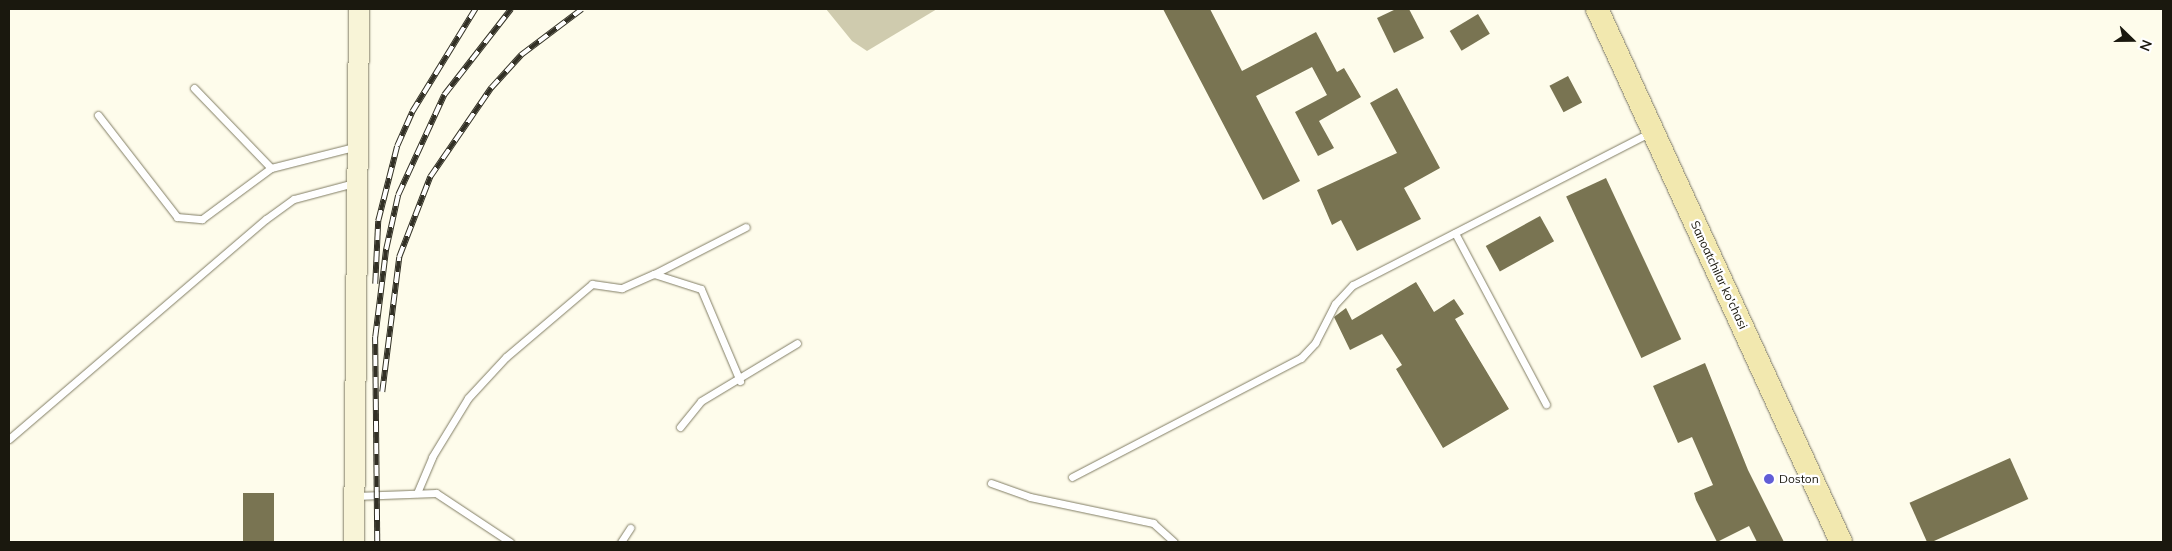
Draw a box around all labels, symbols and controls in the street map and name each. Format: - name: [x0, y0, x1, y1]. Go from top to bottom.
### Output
- north arrow: [2107, 15, 2157, 65]
- text: N: [2136, 37, 2156, 54]
- street label: Sanoatchilar ko'chasi: [1688, 219, 1750, 331]
- place label: Doston: [1779, 472, 1819, 486]
- marker: Doston: [1763, 473, 1775, 485]

